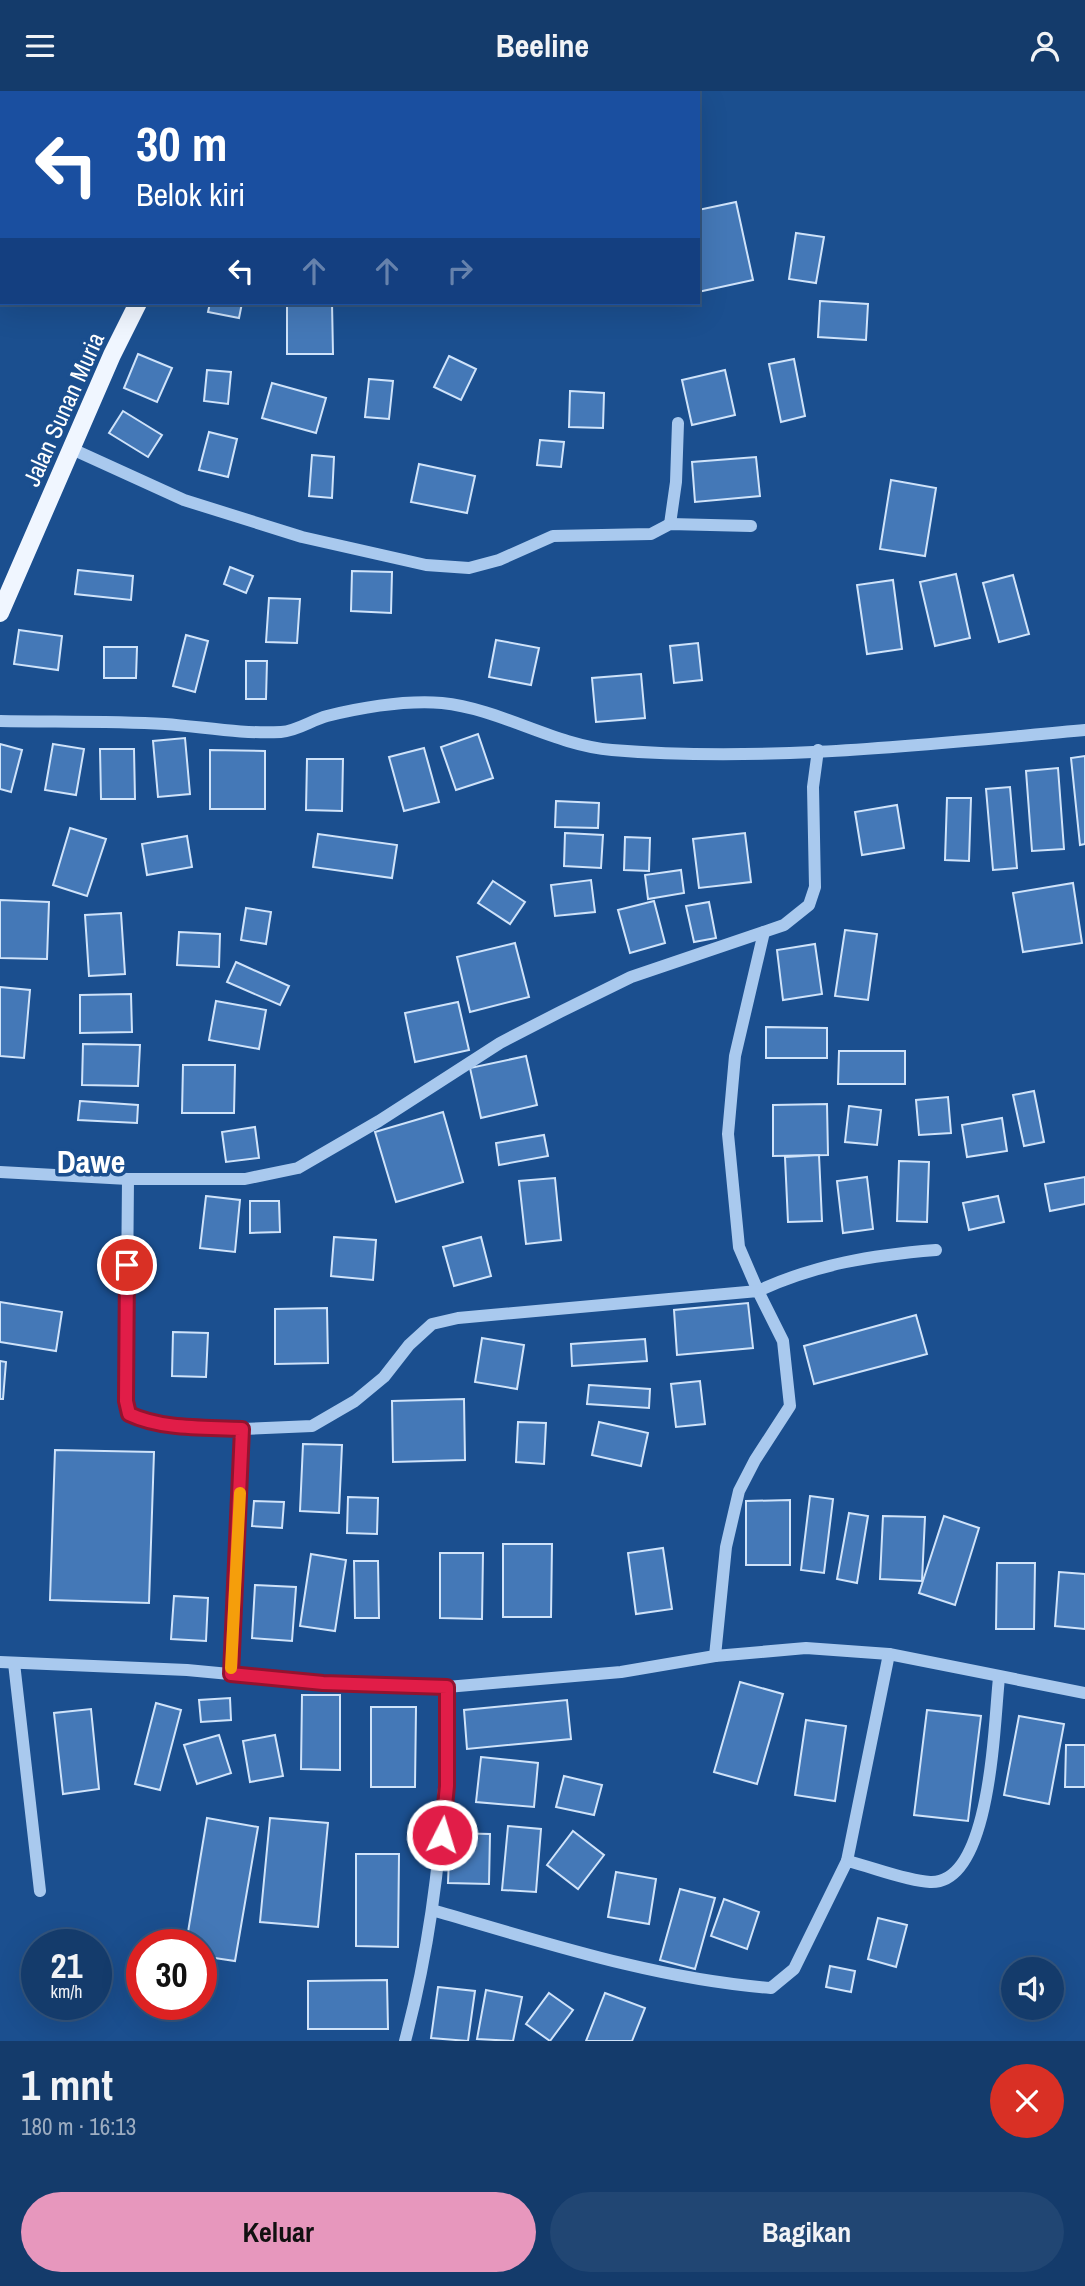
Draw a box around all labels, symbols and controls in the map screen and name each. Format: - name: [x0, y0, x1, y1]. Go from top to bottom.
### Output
- text: Beeline: [496, 24, 589, 67]
- icon: menu: [21, 27, 59, 65]
- icon: person: [1026, 27, 1064, 65]
- text: 30 m: [136, 110, 228, 176]
- icon: left: [21, 119, 112, 210]
- text: Belok kiri: [136, 173, 245, 216]
- icon: left: [222, 252, 260, 290]
- icon: ahead: [295, 252, 333, 290]
- icon: ahead: [368, 252, 406, 290]
- icon: right: [441, 252, 479, 290]
- street label: Jalan Sunan Muria: [15, 327, 111, 491]
- district label: Dawe: [57, 1140, 125, 1183]
- pin: [97, 1235, 157, 1295]
- icon: arrive: [108, 1246, 146, 1284]
- position arrow: [405, 1798, 479, 1872]
- speed limit sign: 30: [126, 1929, 217, 2020]
- text: 21: [51, 1942, 82, 1989]
- map controls: [1001, 1957, 1064, 2020]
- button: sound: [1001, 1957, 1064, 2020]
- text: km/h: [51, 1979, 83, 2004]
- text: 1 mnt: [21, 2057, 113, 2113]
- button: close: [990, 2064, 1064, 2138]
- text: 180 m · 16:13: [21, 2111, 136, 2142]
- button: Keluar: [21, 2192, 536, 2272]
- button: Bagikan: [550, 2192, 1064, 2272]

